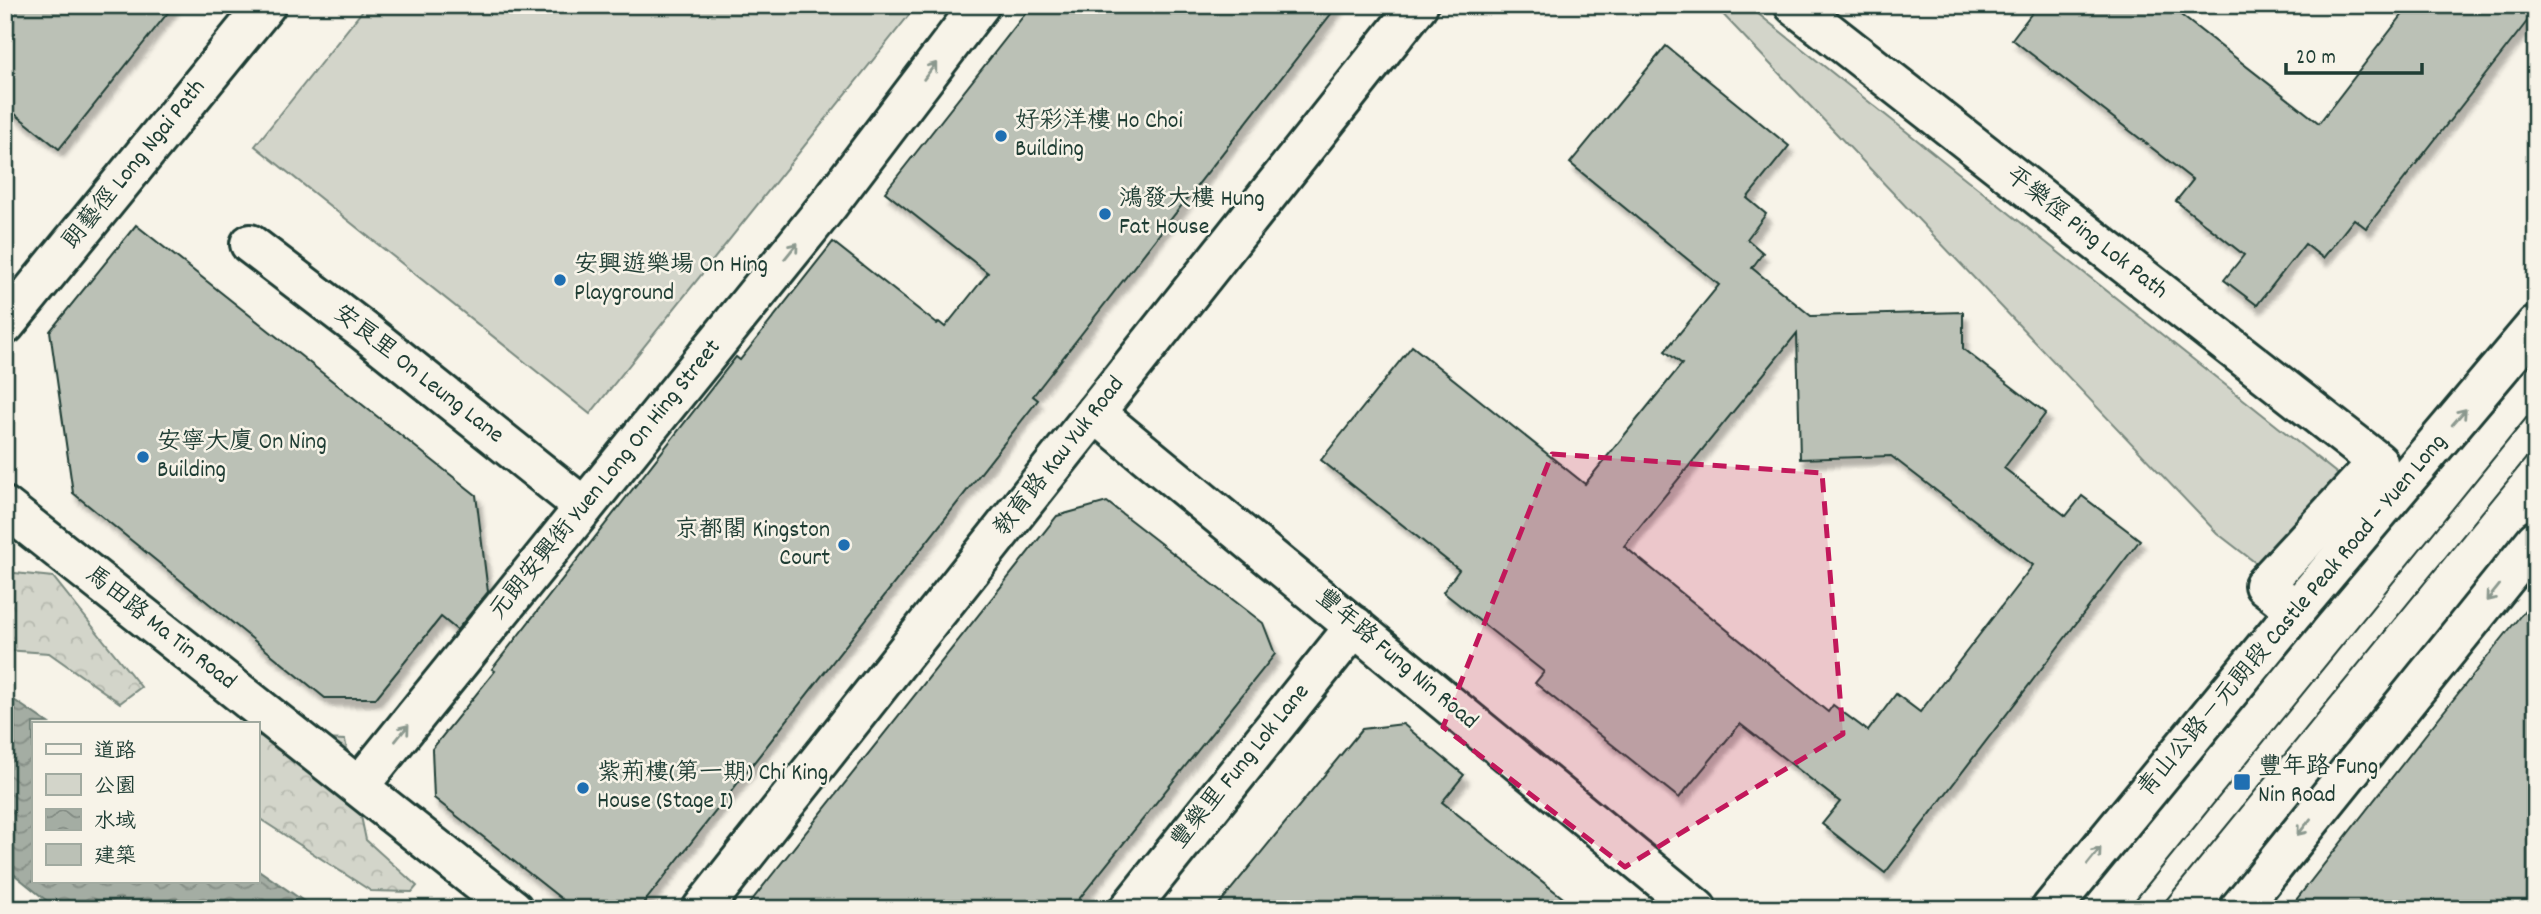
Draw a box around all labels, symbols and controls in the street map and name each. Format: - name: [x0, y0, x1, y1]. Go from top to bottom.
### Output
- scale bar: [2286, 32, 2422, 76]
- text: 20 m: [2296, 44, 2336, 74]
- one-way arrow: [923, 62, 938, 81]
- street label: 朗藝徑 Long Ngai Path: [56, 72, 214, 258]
- place label: 好彩洋樓 Ho Choi Building: [1015, 105, 1183, 167]
- marker: 好彩洋樓 Ho Choi Building: [993, 128, 1009, 144]
- street label: 平樂徑 Ping Lok Path: [1998, 160, 2174, 308]
- place label: 鴻發大樓 Hung Fat House: [1119, 183, 1265, 245]
- marker: 鴻發大樓 Hung Fat House: [1097, 206, 1113, 222]
- one-way arrow: [783, 242, 799, 260]
- place label: 安興遊樂場 On Hing Playground: [574, 249, 768, 311]
- marker: 安興遊樂場 On Hing Playground: [552, 272, 568, 288]
- street label: 安良里 On Leung Lane: [325, 297, 511, 453]
- street label: 元朗安興街 Yuen Long On Hing Street: [482, 332, 730, 627]
- street label: 教育路 Kau Yuk Road: [987, 370, 1133, 544]
- one-way arrow: [2451, 408, 2467, 426]
- place label: 安寧大廈 On Ning Building: [157, 426, 327, 488]
- street label: 青山公路－元朗段 Castle Peak Road – Yuen Long: [2130, 427, 2456, 805]
- marker: 安寧大廈 On Ning Building: [135, 449, 151, 465]
- place label: 京都閣 Kingston Court: [675, 514, 830, 576]
- marker: 京都閣 Kingston Court: [836, 537, 852, 553]
- street label: 馬田路 Ma Tin Road: [77, 559, 243, 699]
- street label: 豐年路 Fung Nin Road: [1307, 582, 1485, 738]
- one-way arrow: [2485, 583, 2501, 601]
- street label: 豐樂里 Fung Lok Lane: [1164, 677, 1318, 857]
- legend: [32, 722, 259, 883]
- one-way arrow: [394, 725, 410, 743]
- text: 道路: [94, 738, 136, 768]
- place label: 豐年路 Fung Nin Road: [2258, 751, 2378, 813]
- place label: 紫荊樓(第一期) Chi King House (Stage I): [597, 757, 828, 819]
- marker: 豐年路 Fung Nin Road: [2232, 772, 2252, 792]
- text: 公園: [94, 773, 136, 803]
- marker: 紫荊樓(第一期) Chi King House (Stage I): [575, 780, 591, 796]
- text: 水域: [94, 808, 136, 838]
- one-way arrow: [2297, 818, 2312, 836]
- text: 建築: [94, 843, 136, 873]
- one-way arrow: [2086, 847, 2102, 865]

